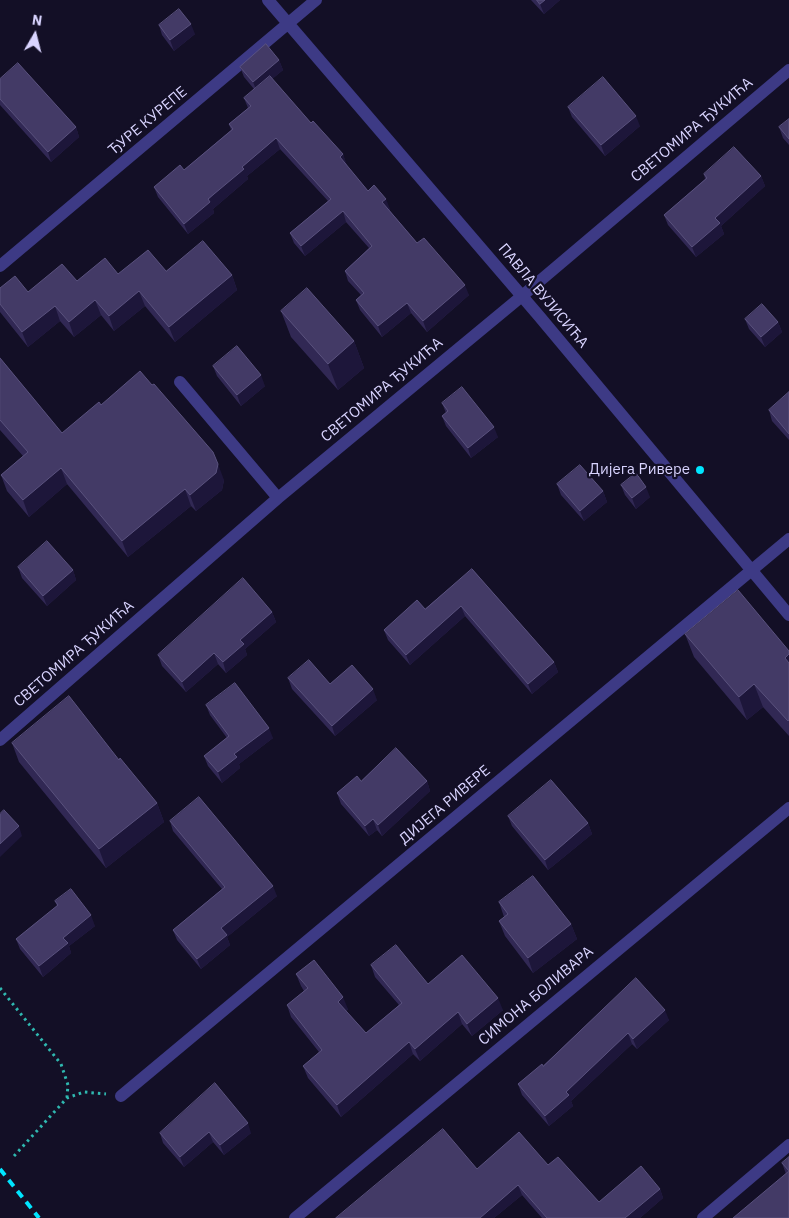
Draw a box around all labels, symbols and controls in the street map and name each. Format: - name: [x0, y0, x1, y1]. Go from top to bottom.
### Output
- north arrow: [10, 10, 60, 60]
- text: N: [31, 11, 43, 30]
- street label: СВЕТОМИРА ЂУКИЋА: [627, 74, 757, 186]
- street label: ЂУРЕ КУРЕПЕ: [105, 83, 191, 159]
- street label: ПАВЛА ВУЈИСИЋА: [494, 240, 592, 352]
- street label: СВЕТОМИРА ЂУКИЋА: [317, 334, 447, 446]
- place label: Дијега Ривере: [589, 461, 690, 479]
- marker: Дијега Ривере: [694, 464, 706, 476]
- street label: СВЕТОМИРА ЂУКИЋА: [10, 597, 138, 711]
- street label: ДИЈЕГА РИВЕРЕ: [396, 762, 494, 848]
- street label: СИМОНА БОЛИВАРА: [475, 943, 597, 1049]

